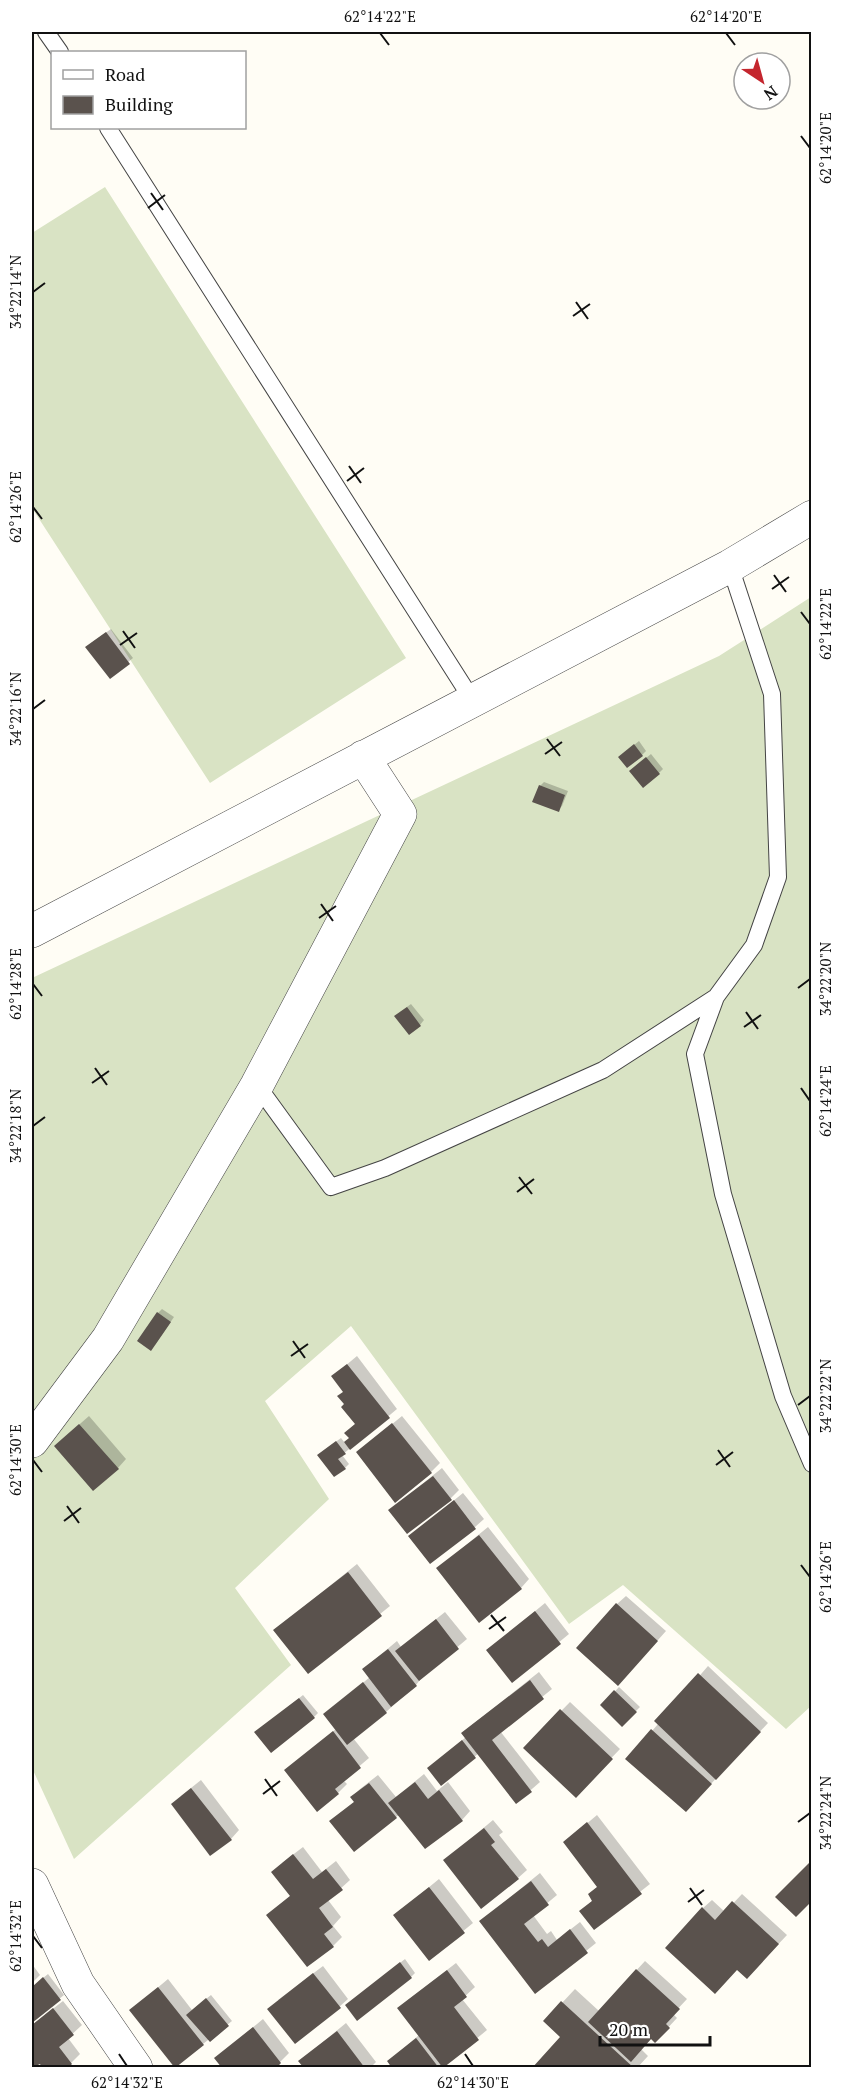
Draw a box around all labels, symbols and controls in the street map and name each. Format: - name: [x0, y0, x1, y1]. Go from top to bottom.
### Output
- text: 62°14'22"E: [344, 6, 416, 26]
- text: 62°14'20"E: [690, 6, 762, 26]
- legend: [51, 51, 246, 129]
- north arrow: [732, 51, 792, 111]
- text: Road: [105, 62, 145, 86]
- text: N: [759, 81, 782, 106]
- text: Building: [105, 92, 173, 116]
- text: 62°14'20"E: [815, 112, 835, 184]
- text: 34°22'14"N: [5, 255, 25, 329]
- text: 62°14'26"E: [5, 471, 25, 543]
- text: 62°14'22"E: [815, 588, 835, 660]
- text: 34°22'16"N: [5, 672, 25, 746]
- text: 34°22'20"N: [815, 942, 835, 1016]
- text: 62°14'28"E: [5, 948, 25, 1020]
- text: 62°14'24"E: [815, 1065, 835, 1137]
- text: 34°22'18"N: [5, 1089, 25, 1163]
- text: 34°22'22"N: [815, 1359, 835, 1433]
- text: 62°14'30"E: [5, 1424, 25, 1496]
- text: 62°14'26"E: [815, 1541, 835, 1613]
- text: 34°22'24"N: [815, 1776, 835, 1850]
- text: 62°14'32"E: [5, 1900, 25, 1972]
- scale bar: [600, 2009, 710, 2047]
- text: 20 m: [609, 2017, 649, 2041]
- text: 62°14'32"E: [91, 2072, 163, 2092]
- text: 62°14'30"E: [437, 2072, 509, 2092]

